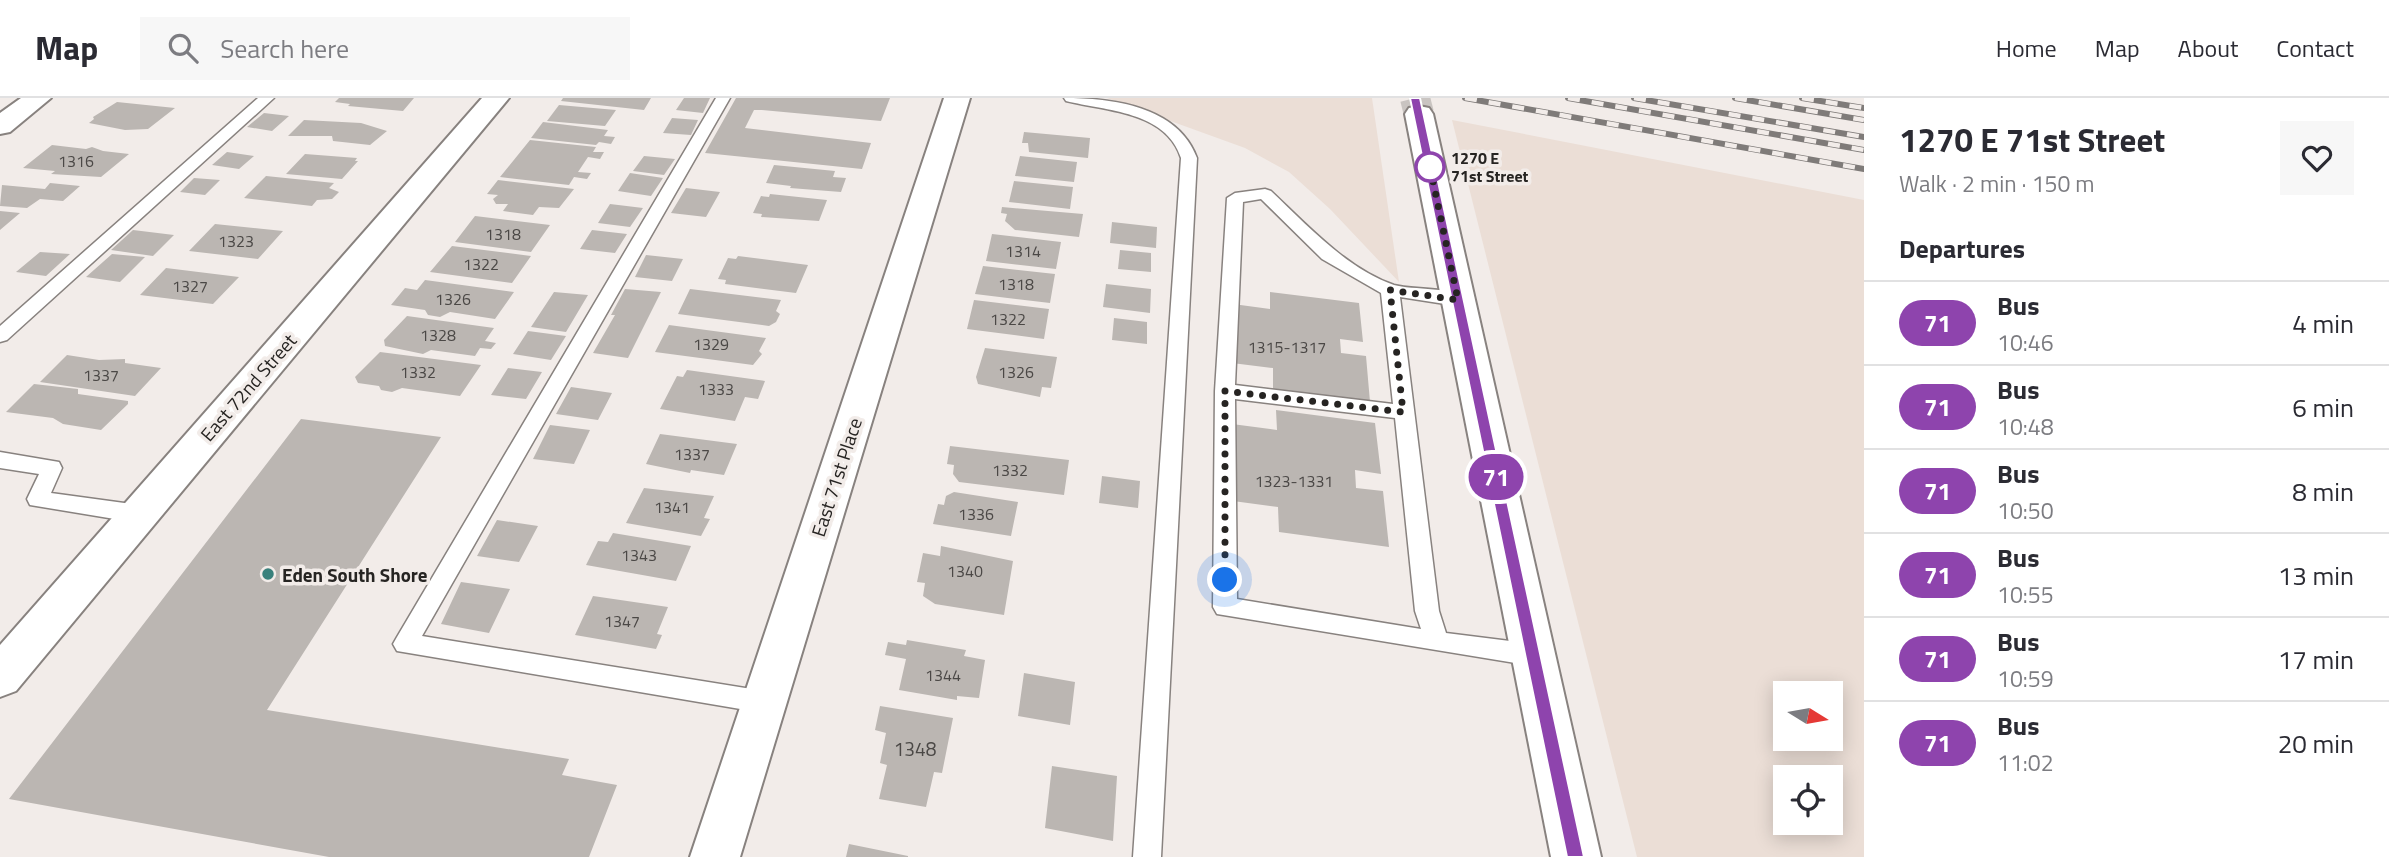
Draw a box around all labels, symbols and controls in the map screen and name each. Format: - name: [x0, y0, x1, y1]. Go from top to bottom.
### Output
- search box: [140, 17, 630, 80]
- text: Map: [35, 23, 98, 73]
- icon: search: [164, 29, 202, 67]
- text: Search here: [220, 29, 349, 68]
- text: Home: [1996, 30, 2057, 66]
- text: Map: [2095, 30, 2140, 66]
- text: About: [2178, 30, 2238, 66]
- text: Contact: [2276, 30, 2354, 66]
- text: 1270 E 71st Street: [1899, 115, 2165, 165]
- button: heart: [2280, 121, 2354, 195]
- place label: 1270 E 71st Street: [1451, 146, 1529, 188]
- house number: 1316: [58, 149, 94, 173]
- marker: 1270 E 71st Street: [1415, 152, 1445, 182]
- text: Walk · 2 min · 150 m: [1899, 166, 2095, 201]
- house number: 1318: [485, 222, 521, 246]
- house number: 1323: [218, 229, 254, 253]
- text: Departures: [1899, 229, 2025, 268]
- house number: 1314: [1005, 239, 1041, 263]
- house number: 1322: [463, 252, 499, 276]
- house number: 1318: [998, 272, 1034, 296]
- house number: 1327: [172, 274, 208, 298]
- text: Bus: [1997, 286, 2039, 325]
- house number: 1326: [435, 287, 471, 311]
- text: 4 min: [2292, 304, 2354, 343]
- text: 71: [1924, 305, 1951, 341]
- house number: 1322: [990, 307, 1026, 331]
- house number: 1328: [420, 323, 456, 347]
- text: 10:46: [1997, 325, 2054, 360]
- street label: East 72nd Street: [193, 327, 303, 447]
- house number: 1329: [693, 332, 729, 356]
- house number: 1315-1317: [1248, 335, 1326, 359]
- house number: 1332: [400, 360, 436, 384]
- house number: 1326: [998, 360, 1034, 384]
- house number: 1337: [83, 363, 119, 387]
- text: Bus: [1997, 370, 2039, 409]
- house number: 1333: [698, 377, 734, 401]
- text: 6 min: [2292, 388, 2354, 427]
- text: 71: [1924, 389, 1951, 425]
- text: 10:48: [1997, 409, 2054, 444]
- street label: East 71st Place: [803, 414, 869, 540]
- house number: 1337: [674, 442, 710, 466]
- line badge: 71: [1464, 454, 1528, 500]
- text: Bus: [1997, 454, 2039, 493]
- house number: 1332: [992, 458, 1028, 482]
- text: 71: [1483, 459, 1509, 495]
- house number: 1323-1331: [1255, 469, 1333, 493]
- text: 8 min: [2292, 472, 2354, 511]
- text: 71: [1924, 473, 1951, 509]
- text: 10:50: [1997, 493, 2054, 528]
- house number: 1341: [654, 495, 690, 519]
- house number: 1336: [958, 502, 994, 526]
- text: Bus: [1997, 538, 2039, 577]
- house number: 1343: [621, 543, 657, 567]
- text: 13 min: [2278, 556, 2354, 595]
- text: 71: [1924, 557, 1951, 593]
- house number: 1340: [947, 559, 983, 583]
- place label: Eden South Shore: [282, 560, 428, 589]
- your location: [1207, 562, 1242, 597]
- marker: Eden South Shore: [260, 566, 276, 582]
- text: 10:55: [1997, 577, 2054, 612]
- house number: 1347: [604, 609, 640, 633]
- text: Bus: [1997, 622, 2039, 661]
- text: 17 min: [2278, 640, 2354, 679]
- text: 71: [1924, 641, 1951, 677]
- text: 10:59: [1997, 661, 2054, 696]
- house number: 1344: [925, 663, 961, 687]
- north arrow: [1773, 681, 1843, 751]
- map controls: [1773, 681, 1843, 835]
- text: Bus: [1997, 706, 2039, 745]
- text: 20 min: [2278, 724, 2354, 763]
- text: 71: [1924, 725, 1951, 761]
- house number: 1348: [894, 734, 937, 763]
- text: 11:02: [1997, 745, 2054, 780]
- button: locate: [1773, 765, 1843, 835]

